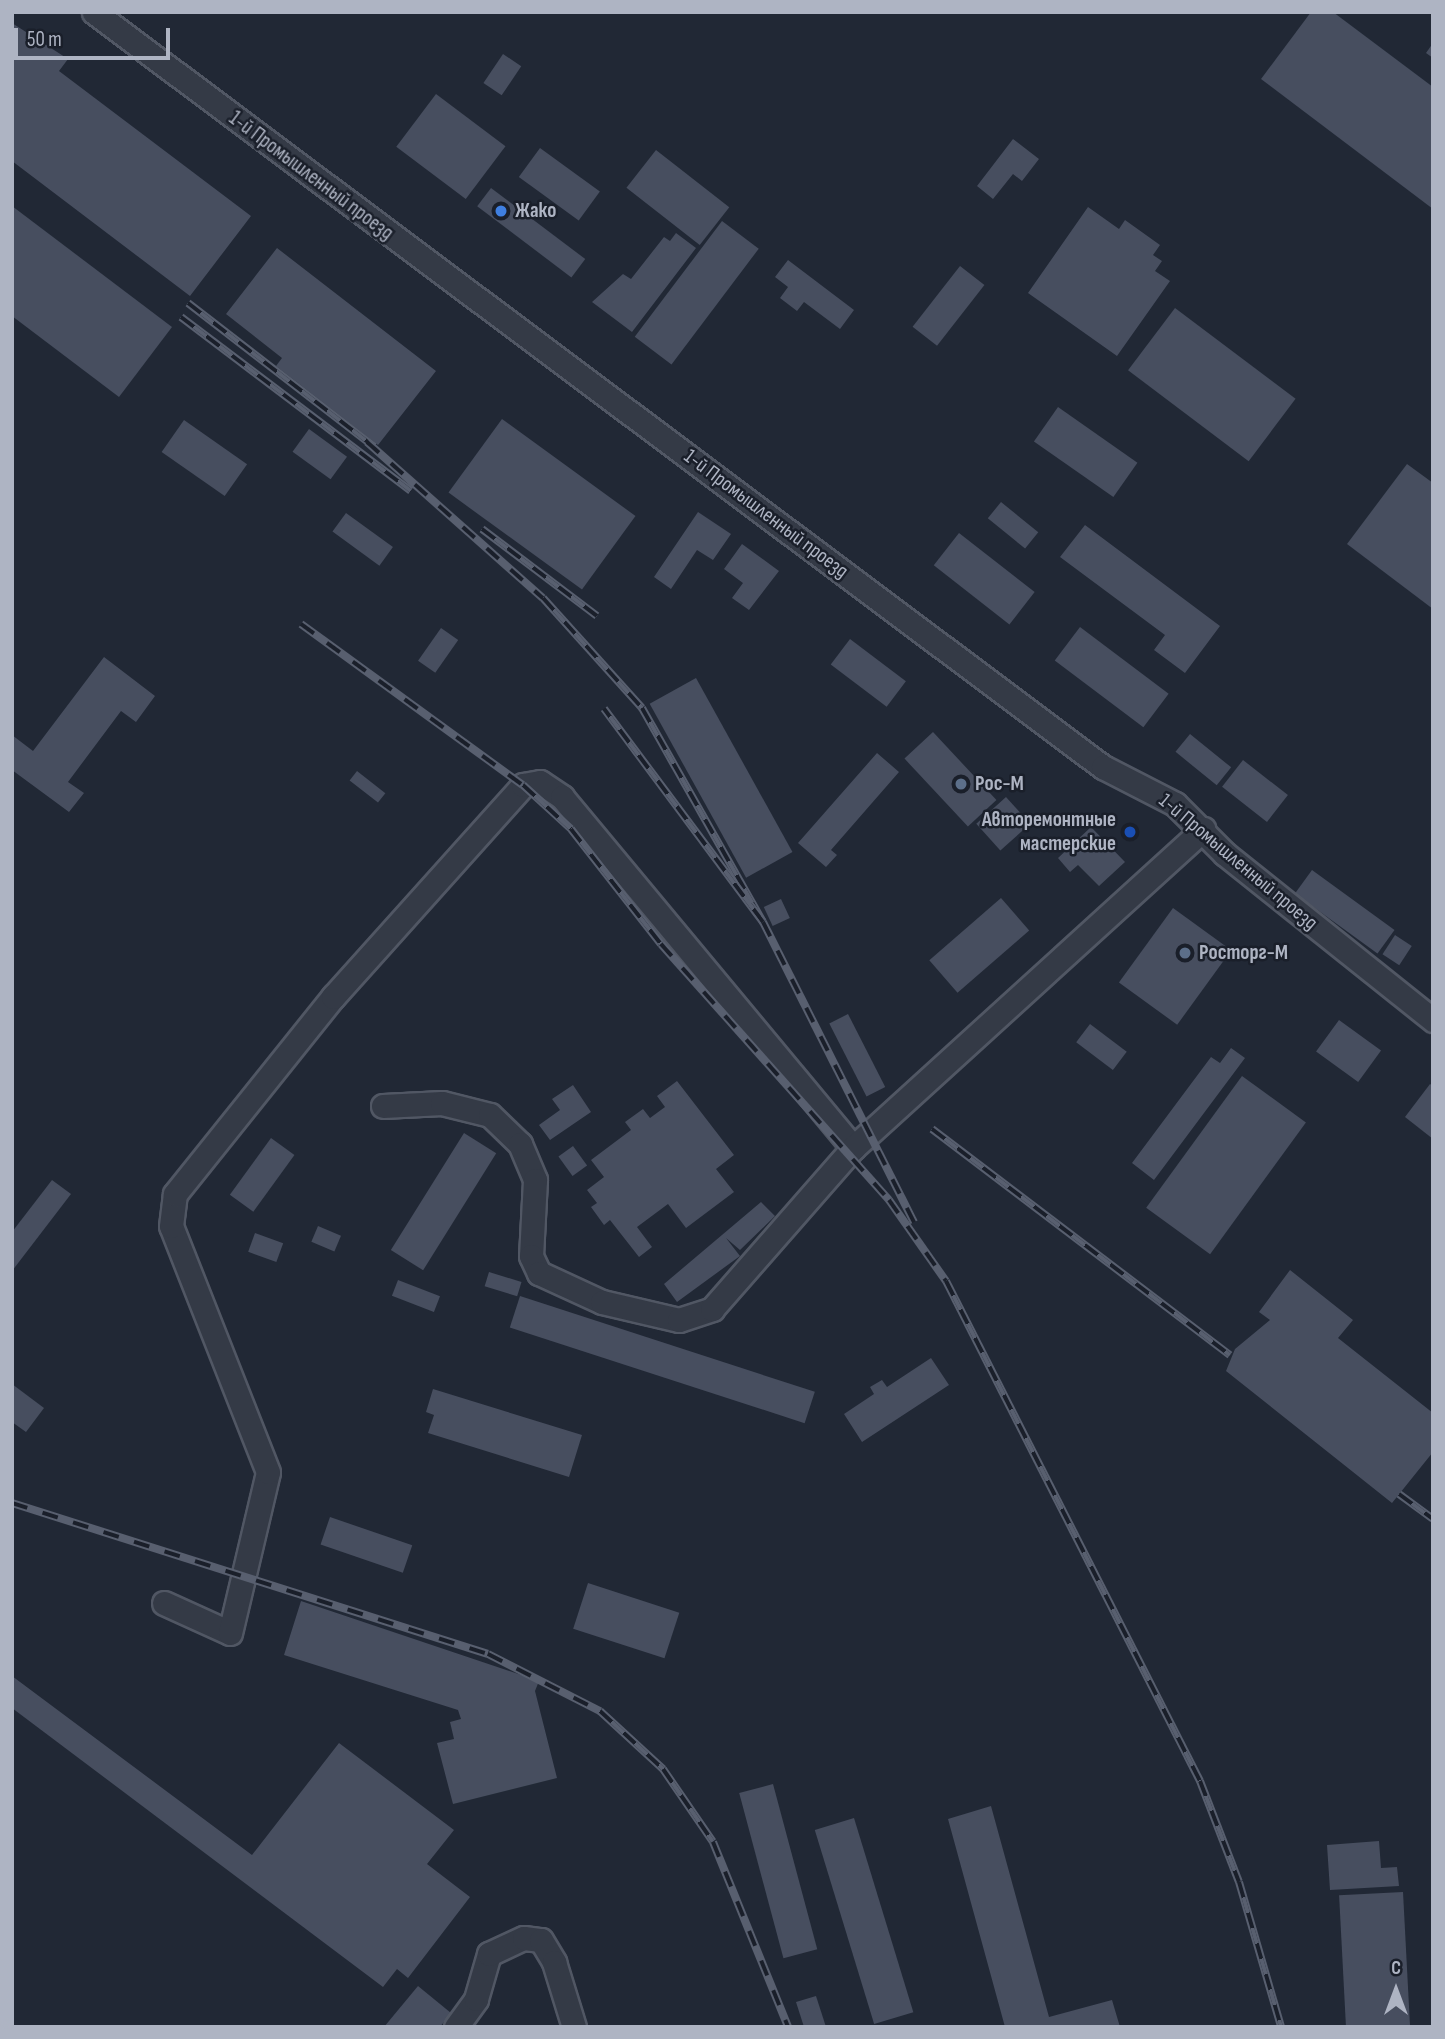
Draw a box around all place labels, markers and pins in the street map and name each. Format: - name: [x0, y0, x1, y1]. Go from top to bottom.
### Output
- place label: Жако: [515, 198, 556, 224]
- marker: Жако: [493, 203, 509, 219]
- place label: Рос-М: [975, 771, 1024, 797]
- marker: Рос-М: [953, 776, 969, 792]
- place label: Авторемонтные мастерские: [982, 807, 1116, 857]
- marker: Авторемонтные мастерские: [1122, 824, 1138, 840]
- place label: Росторг-М: [1199, 940, 1288, 966]
- marker: Росторг-М: [1177, 945, 1193, 961]

